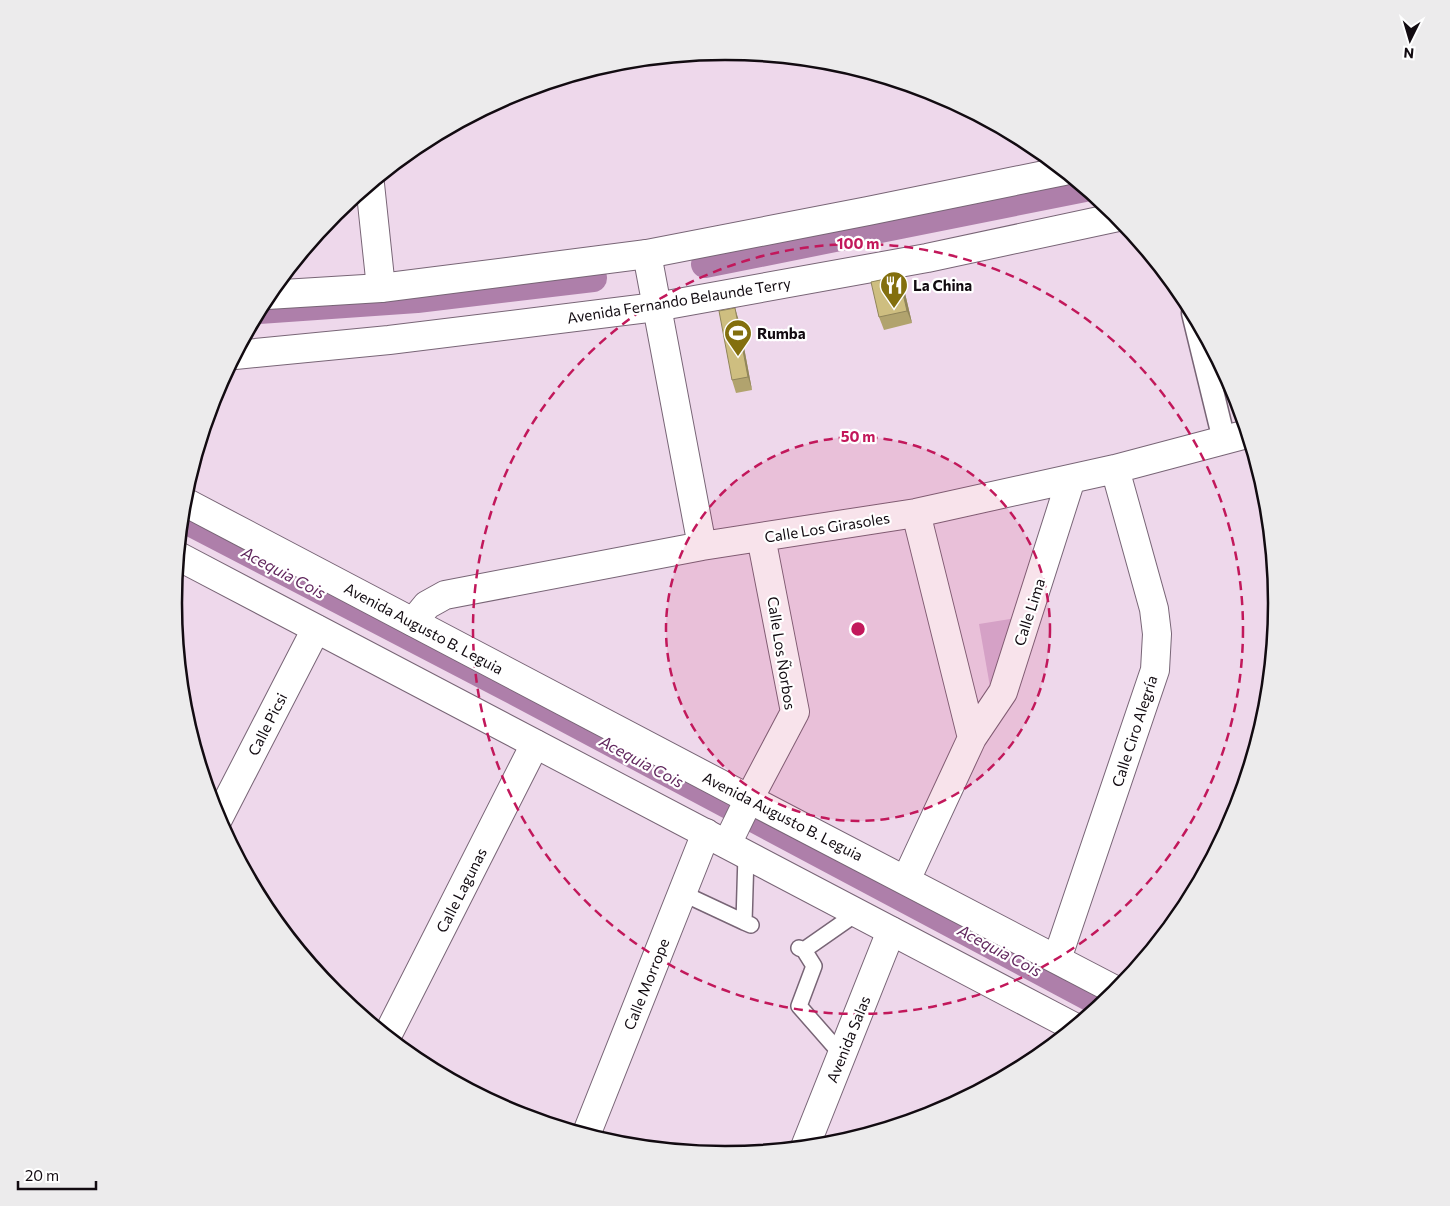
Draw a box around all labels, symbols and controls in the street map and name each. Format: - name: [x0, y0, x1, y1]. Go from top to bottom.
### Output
- north arrow: [1385, 15, 1435, 65]
- text: N: [1403, 45, 1415, 62]
- text: 100 m: [837, 234, 879, 252]
- restaurant icon: La China: [879, 270, 909, 309]
- street label: Avenida Fernando Belaunde Terry: [566, 273, 792, 327]
- place label: La China: [913, 276, 972, 294]
- sports icon: Rumba: [723, 318, 753, 357]
- place label: Rumba: [757, 324, 806, 342]
- text: 50 m: [841, 427, 875, 445]
- street label: Calle Los Girasoles: [763, 508, 891, 546]
- water label: Acequia Cois: [238, 541, 329, 602]
- street label: Calle Lima: [1010, 576, 1048, 648]
- street label: Avenida Augusto B. Leguia: [341, 578, 507, 678]
- street label: Calle Los Ñorbos: [764, 595, 800, 711]
- centre of rings: [849, 620, 867, 638]
- street label: Calle Ciro Alegría: [1107, 673, 1161, 789]
- street label: Calle Picsi: [244, 690, 290, 758]
- water label: Acequia Cois: [596, 730, 687, 791]
- street label: Avenida Augusto B. Leguia: [700, 768, 866, 864]
- street label: Calle Lagunas: [432, 844, 490, 935]
- water label: Acequia Cois: [954, 919, 1045, 980]
- street label: Calle Morrope: [619, 935, 673, 1032]
- street label: Avenida Salas: [822, 993, 874, 1085]
- scale bar: [18, 1158, 95, 1190]
- text: 20 m: [25, 1166, 59, 1184]

